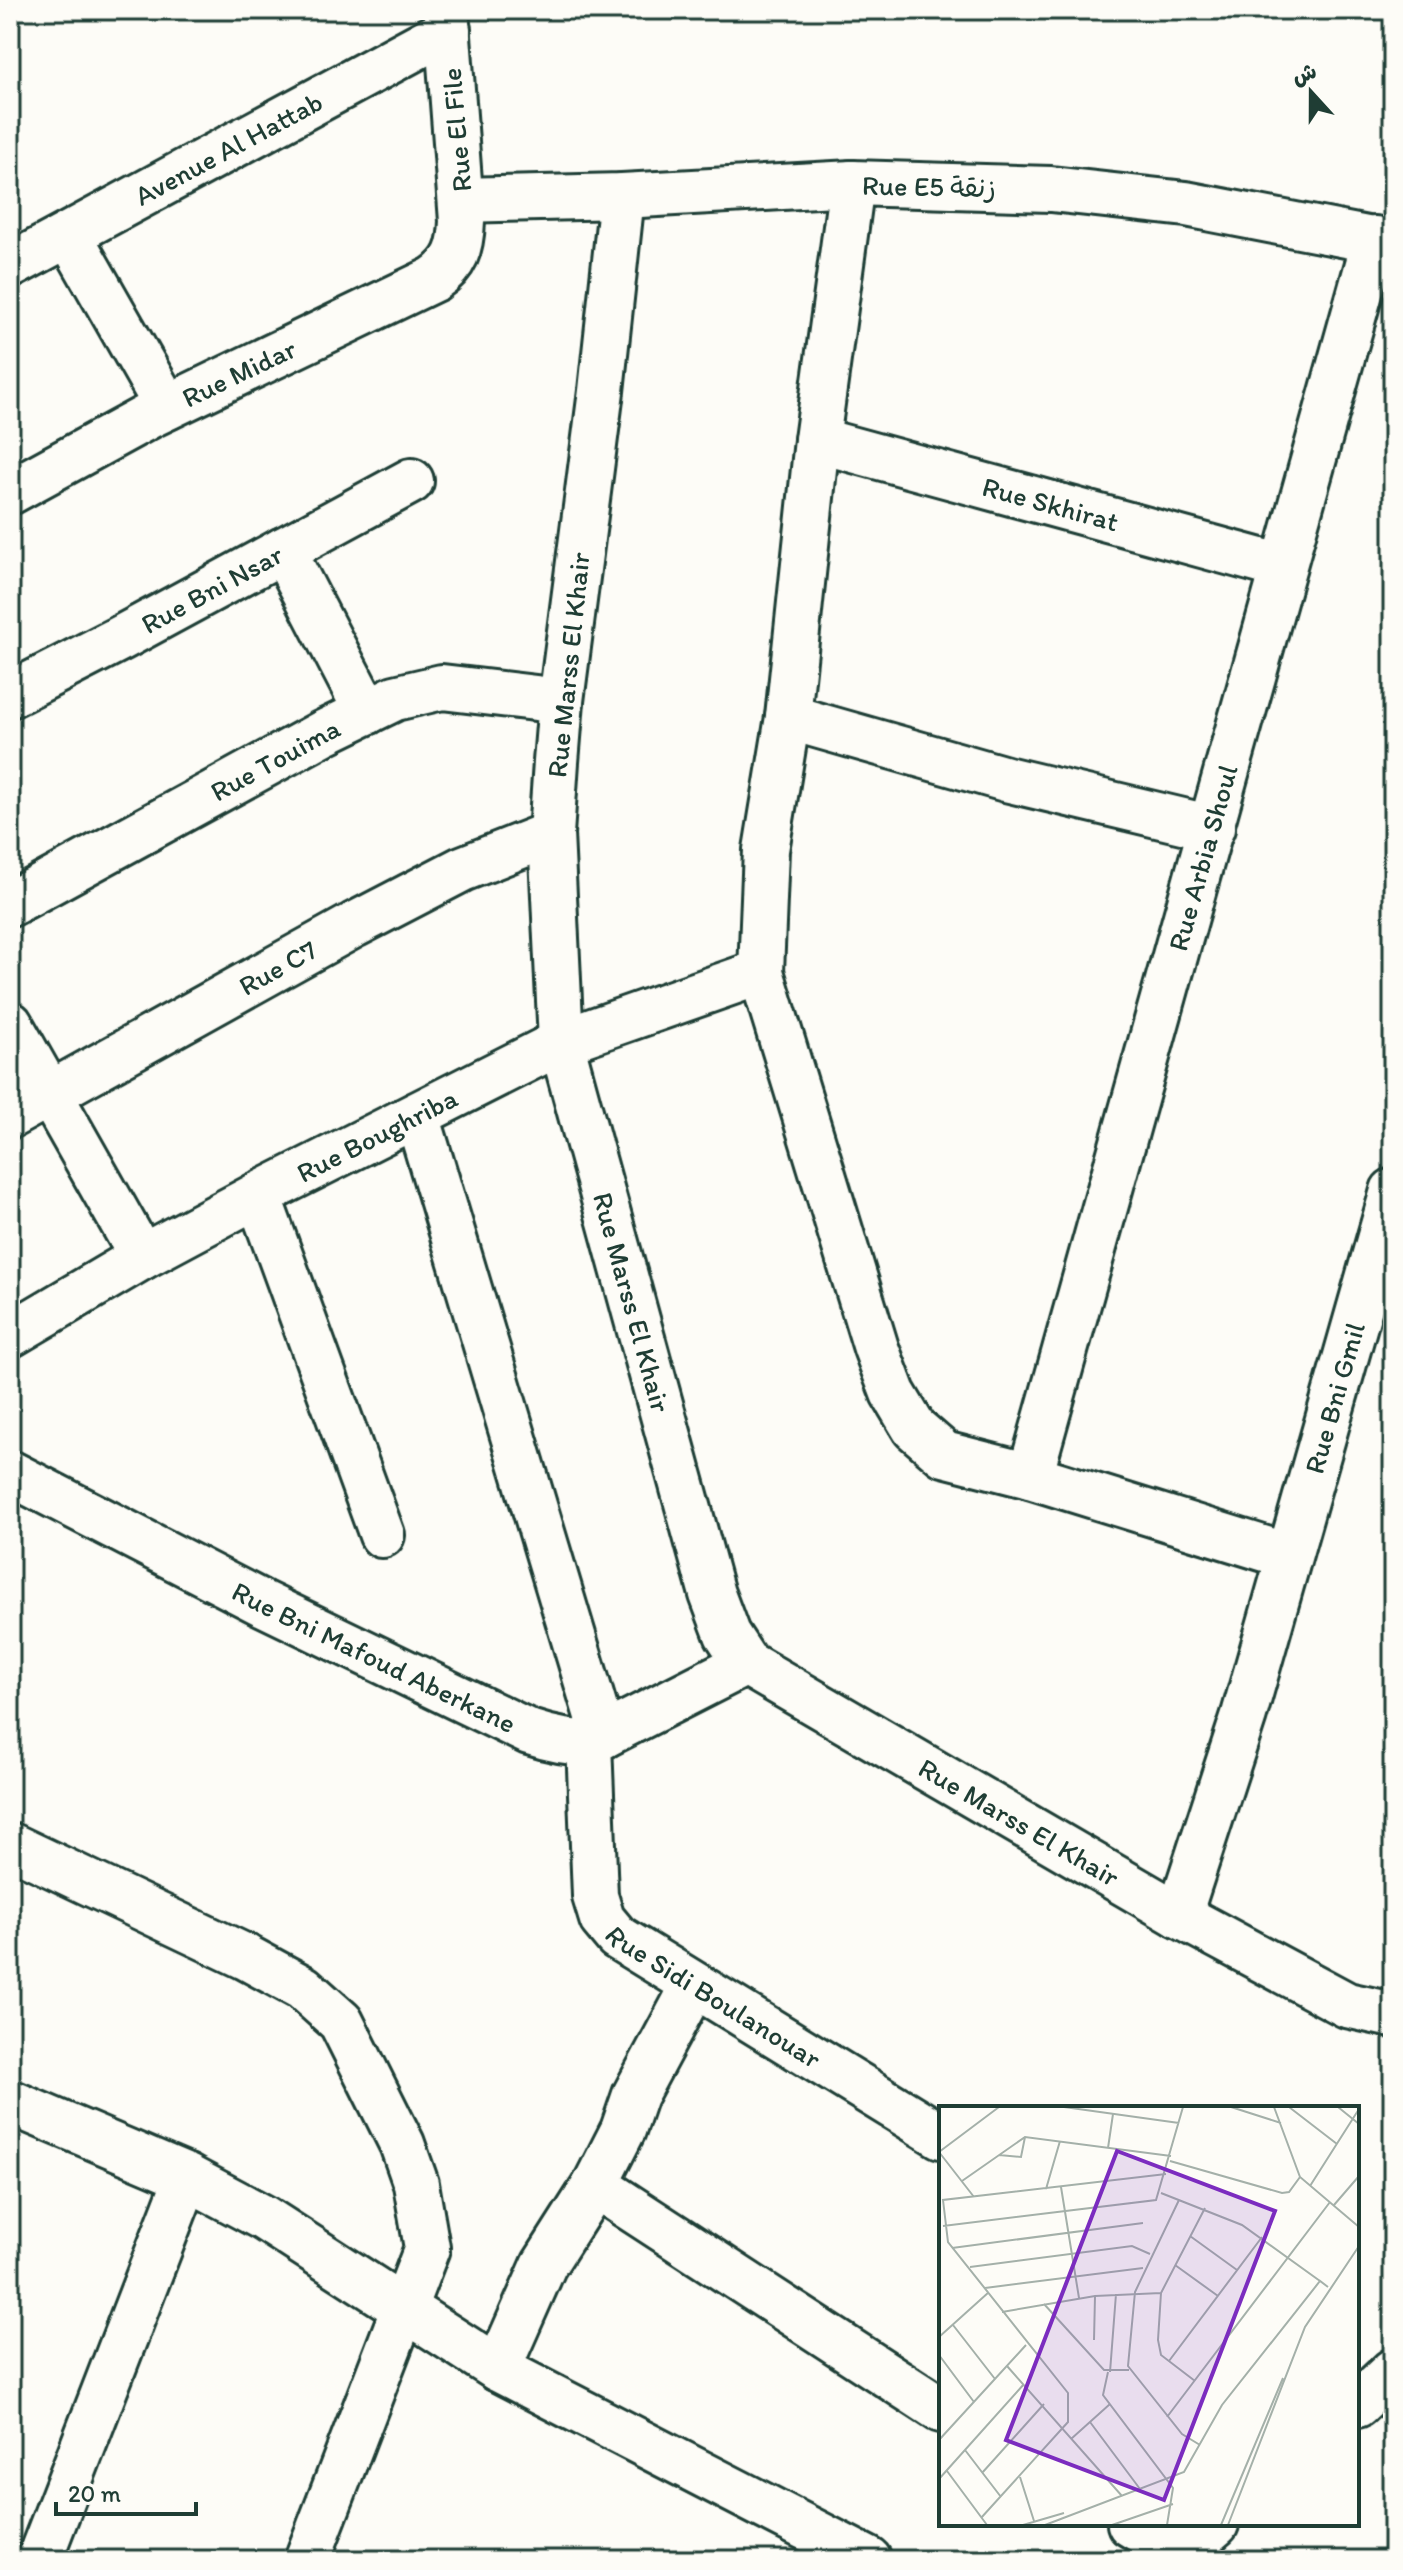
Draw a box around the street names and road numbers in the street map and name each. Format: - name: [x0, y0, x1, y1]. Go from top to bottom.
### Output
- street label: Rue El File: [434, 67, 478, 193]
- street label: Avenue Al Hattab: [129, 84, 328, 213]
- street label: Rue E5 زنقة: [862, 168, 996, 204]
- street label: Rue Midar: [176, 331, 302, 415]
- street label: Rue Skhirat: [979, 469, 1122, 538]
- street label: Rue Bni Nsar: [135, 537, 288, 641]
- street label: Rue Marss El Khair: [539, 551, 597, 779]
- street label: Rue Touima: [204, 710, 346, 808]
- street label: Rue Arbia Shoul: [1160, 760, 1245, 955]
- street label: Rue C7: [233, 932, 323, 1003]
- street label: Rue Boughriba: [291, 1080, 463, 1190]
- street label: Rue Marss El Khair: [586, 1188, 678, 1416]
- street label: Rue Bni Gmil: [1296, 1318, 1372, 1478]
- street label: Rue Bni Mafoud Aberkane: [226, 1574, 522, 1740]
- street label: Rue Marss El Khair: [913, 1750, 1126, 1894]
- street label: Rue Sidi Boulanouar: [598, 1919, 827, 2075]

